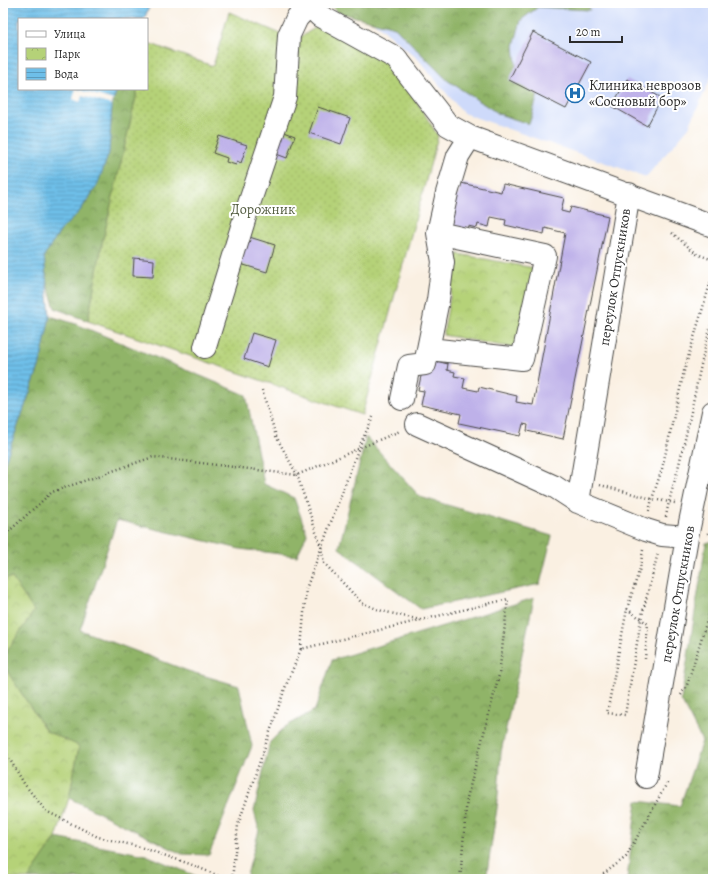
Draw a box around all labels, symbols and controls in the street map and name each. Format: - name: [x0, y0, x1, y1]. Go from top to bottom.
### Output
- legend: [18, 18, 148, 90]
- scale bar: [570, 18, 622, 44]
- text: 20 m: [576, 24, 600, 40]
- text: Улица: [54, 26, 86, 42]
- text: Парк: [54, 46, 80, 62]
- text: Вода: [54, 66, 79, 82]
- place label: Клиника неврозов «Сосновый бор»: [589, 76, 701, 111]
- hospital icon: Клиника неврозов «Сосновый бор»: [564, 82, 586, 104]
- park label: Дорожник: [231, 200, 295, 219]
- street label: переулок Отпускников: [595, 207, 635, 347]
- street label: переулок Отпускников: [657, 524, 699, 664]

